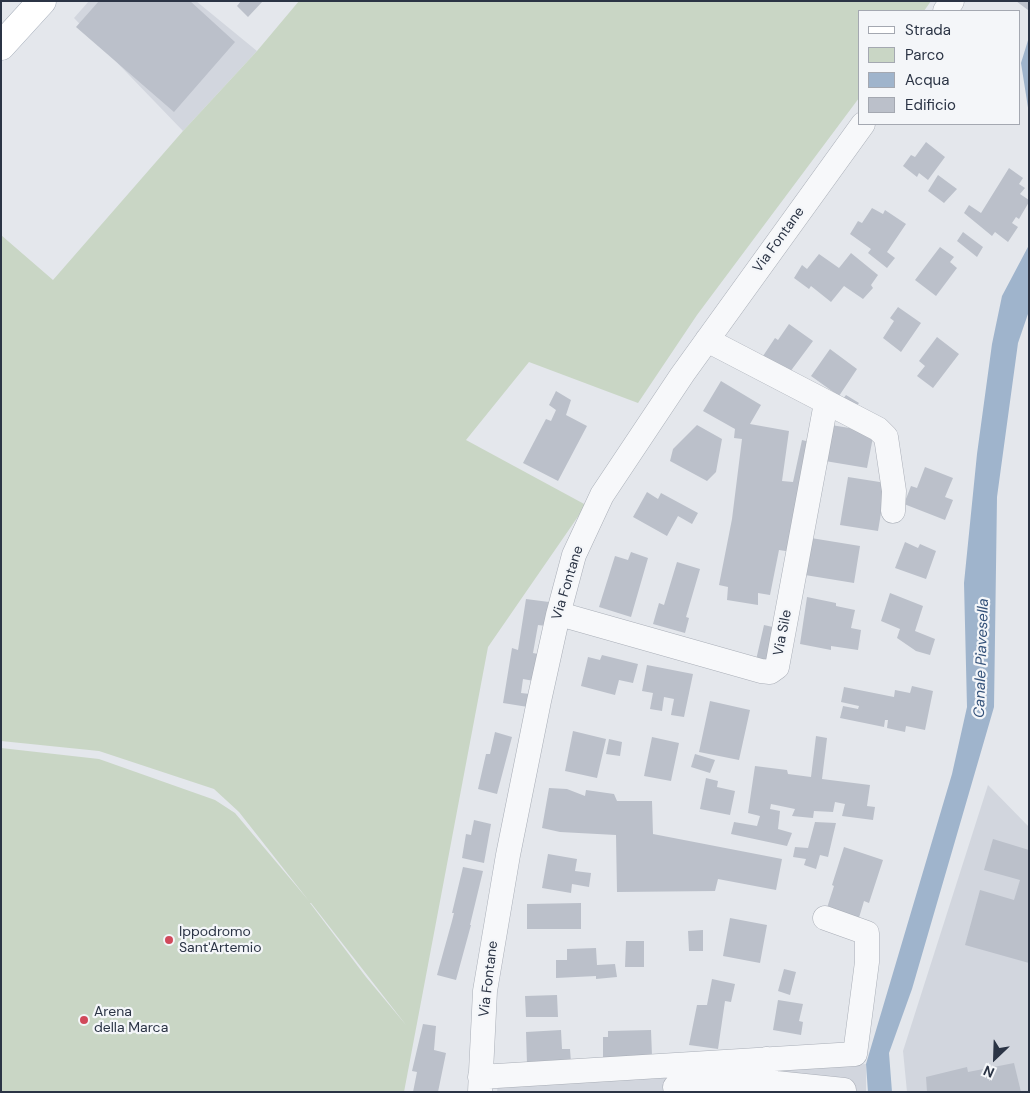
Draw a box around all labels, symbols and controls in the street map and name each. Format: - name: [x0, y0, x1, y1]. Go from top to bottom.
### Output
- legend: [858, 10, 1020, 125]
- text: Strada: [905, 20, 951, 40]
- text: Parco: [905, 45, 944, 65]
- text: Acqua: [905, 70, 949, 90]
- text: Edificio: [905, 95, 956, 115]
- street label: Via Fontane: [750, 204, 808, 276]
- street label: Via Fontane: [549, 544, 587, 622]
- water label: Canale Piavesella: [971, 598, 993, 718]
- street label: Via Sile: [770, 609, 796, 657]
- place label: Ippodromo Sant'Artemio: [179, 924, 261, 956]
- marker: Ippodromo Sant'Artemio: [163, 934, 175, 946]
- street label: Via Fontane: [476, 940, 502, 1018]
- place label: Arena della Marca: [94, 1004, 168, 1036]
- marker: Arena della Marca: [78, 1014, 90, 1026]
- north arrow: [970, 1033, 1020, 1083]
- text: N: [981, 1061, 997, 1082]

